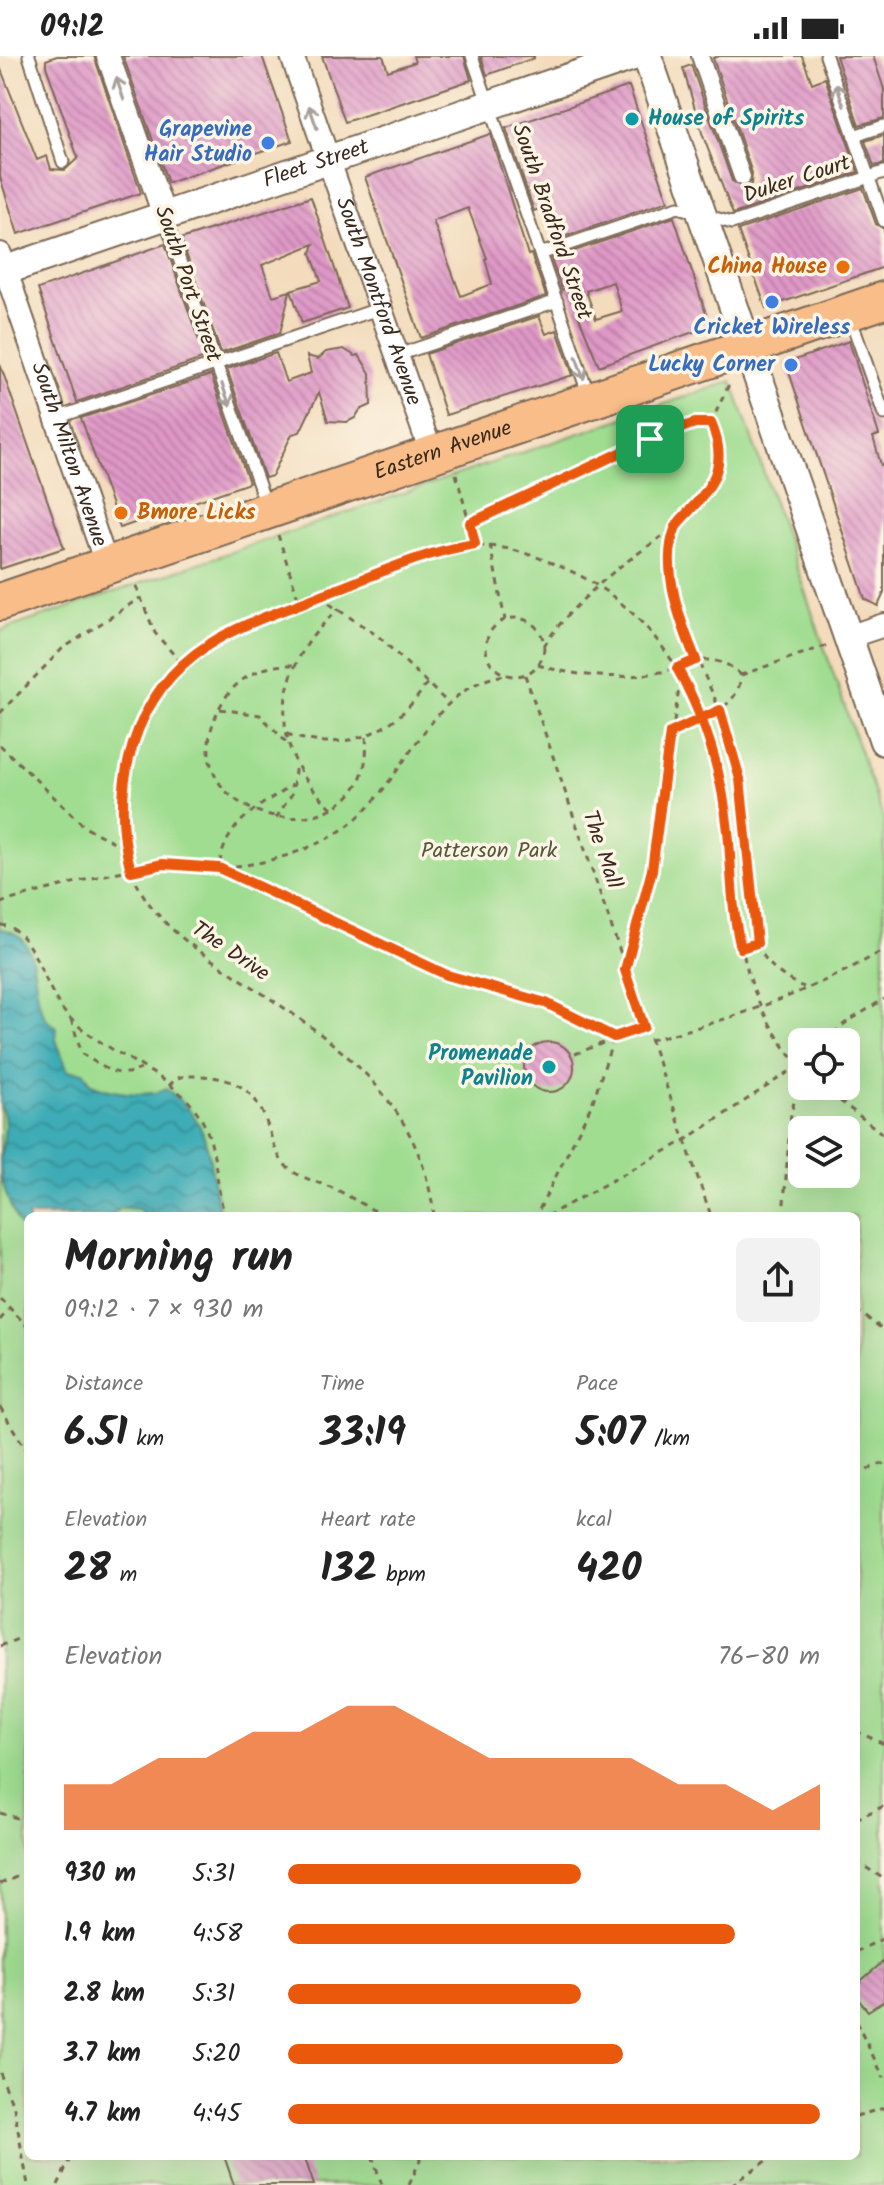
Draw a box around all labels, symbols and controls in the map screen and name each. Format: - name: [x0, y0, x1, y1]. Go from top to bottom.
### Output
- text: 09:12: [40, 4, 105, 52]
- one-way arrow: [111, 76, 126, 101]
- one-way arrow: [831, 83, 846, 108]
- place label: House of Spirits: [648, 102, 805, 137]
- one-way arrow: [305, 105, 320, 130]
- marker: House of Spirits: [623, 110, 641, 128]
- place label: Grapevine Hair Studio: [144, 113, 252, 173]
- street label: South Bradford Street: [501, 119, 601, 325]
- street label: Fleet Street: [258, 130, 374, 198]
- marker: Grapevine Hair Studio: [259, 134, 277, 152]
- street label: Duker Court: [739, 146, 855, 214]
- street label: South Montford Avenue: [325, 192, 431, 411]
- street label: South Port Street: [144, 201, 230, 368]
- place label: China House: [707, 250, 827, 285]
- marker: China House: [834, 258, 852, 276]
- marker: Cricket Wireless: [763, 293, 781, 311]
- place label: Cricket Wireless: [694, 311, 851, 346]
- place label: Lucky Corner: [648, 348, 776, 383]
- one-way arrow: [573, 355, 588, 380]
- marker: Lucky Corner: [782, 356, 800, 374]
- street label: South Milton Avenue: [21, 357, 117, 552]
- one-way arrow: [220, 382, 235, 407]
- pin: [616, 405, 684, 473]
- street label: Eastern Avenue: [369, 411, 517, 490]
- icon: arrive: [628, 417, 672, 461]
- place label: Bmore Licks: [137, 496, 256, 531]
- marker: Bmore Licks: [112, 504, 130, 522]
- street label: The Mall: [571, 806, 631, 894]
- park label: Patterson Park: [421, 834, 558, 869]
- street label: The Drive: [184, 913, 276, 991]
- map controls: [788, 1028, 860, 1188]
- button: locate: [788, 1028, 860, 1100]
- place label: Promenade Pavilion: [428, 1037, 533, 1097]
- marker: Promenade Pavilion: [540, 1058, 558, 1076]
- button: layers: [788, 1116, 860, 1188]
- text: Morning run: [64, 1224, 293, 1294]
- button: share: [736, 1238, 820, 1322]
- text: 09:12 · 7 × 930 m: [64, 1289, 264, 1331]
- text: Distance: [64, 1367, 143, 1402]
- text: Time: [320, 1367, 364, 1402]
- text: Pace: [576, 1367, 618, 1402]
- text: 6.51: [64, 1402, 127, 1466]
- text: 33:19: [320, 1402, 406, 1466]
- text: 5:07: [576, 1402, 645, 1466]
- text: km: [127, 1422, 164, 1457]
- text: /km: [645, 1422, 690, 1457]
- text: Elevation: [64, 1503, 147, 1538]
- text: Heart rate: [320, 1503, 416, 1538]
- text: kcal: [576, 1503, 612, 1538]
- text: 28: [64, 1538, 111, 1602]
- text: 132: [320, 1538, 377, 1602]
- text: 420: [576, 1538, 642, 1602]
- text: m: [111, 1558, 137, 1593]
- text: bpm: [377, 1558, 426, 1593]
- text: Elevation: [64, 1636, 162, 1678]
- text: 76–80 m: [718, 1636, 820, 1678]
- text: 930 m: [64, 1853, 136, 1895]
- text: 5:31: [192, 1853, 235, 1895]
- text: 1.9 km: [64, 1913, 135, 1955]
- text: 4:58: [192, 1913, 242, 1955]
- text: 2.8 km: [64, 1973, 145, 2015]
- text: 5:31: [192, 1973, 235, 2015]
- text: 3.7 km: [64, 2033, 141, 2075]
- text: 5:20: [192, 2033, 240, 2075]
- text: 4.7 km: [64, 2093, 141, 2135]
- text: 4:45: [192, 2093, 241, 2135]

